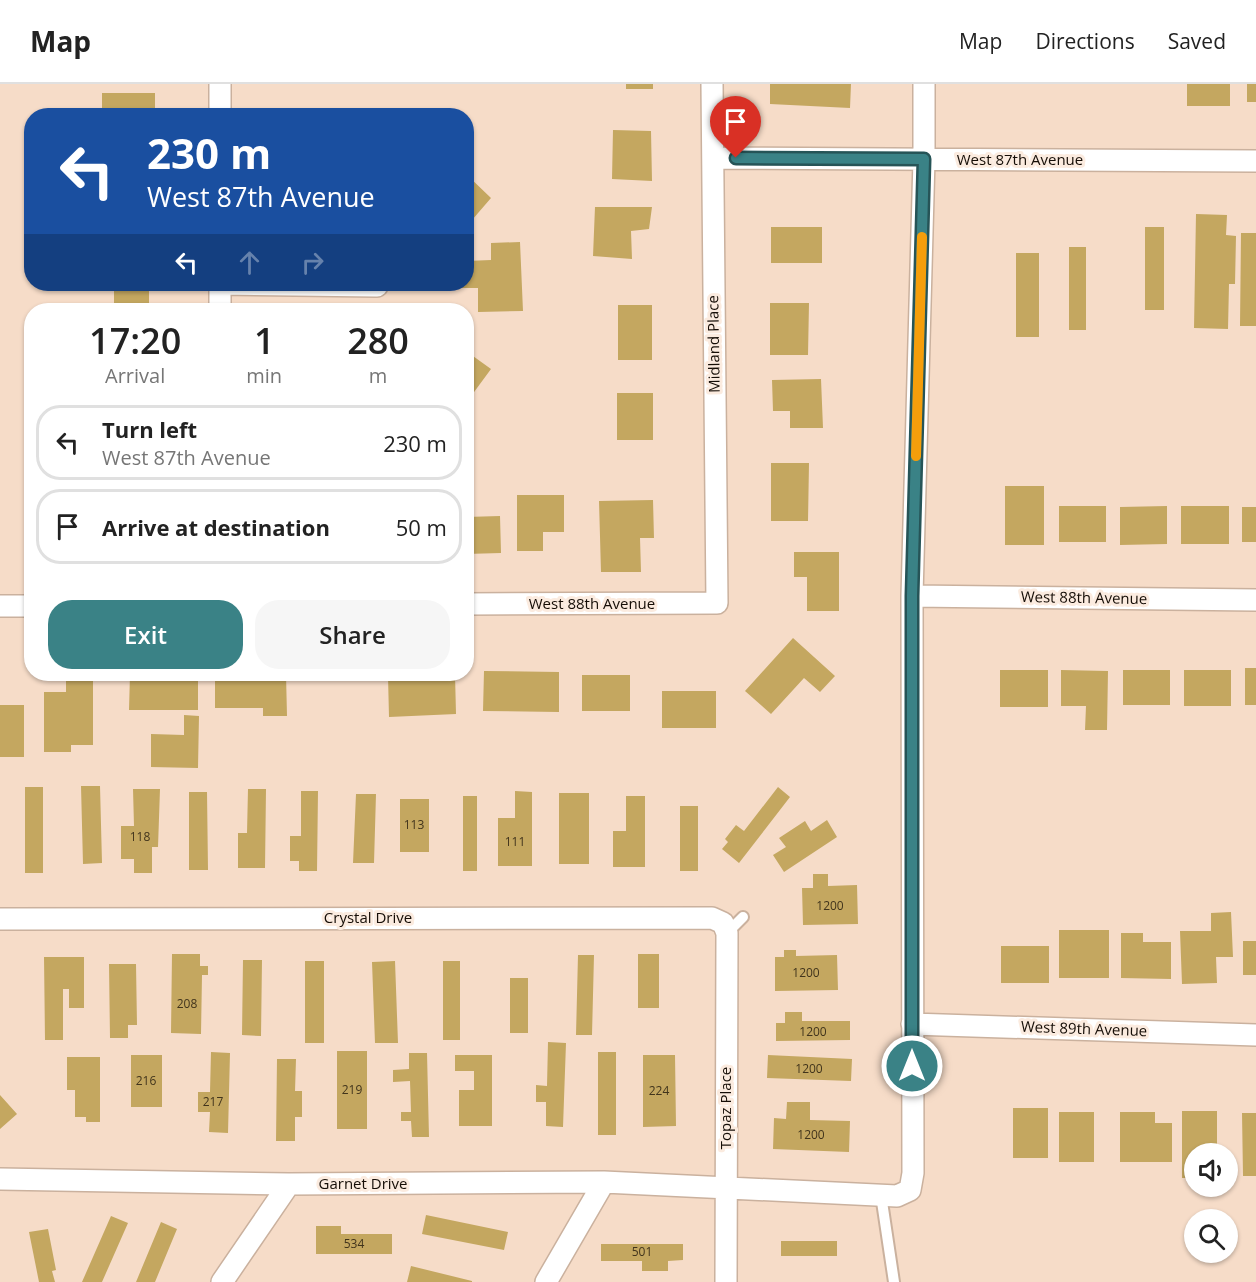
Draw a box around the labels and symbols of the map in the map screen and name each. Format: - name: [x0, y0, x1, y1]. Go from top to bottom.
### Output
- pin: [710, 96, 761, 158]
- street label: West 87th Avenue: [957, 149, 1083, 169]
- street label: Midland Place: [702, 295, 724, 393]
- street label: West 88th Avenue: [1021, 586, 1147, 608]
- street label: West 88th Avenue: [529, 593, 655, 613]
- house number: 113: [404, 816, 424, 833]
- house number: 118: [130, 828, 150, 845]
- house number: 111: [505, 833, 525, 850]
- house number: 1200: [816, 897, 844, 914]
- street label: Crystal Drive: [324, 907, 412, 927]
- house number: 1200: [792, 964, 820, 981]
- house number: 208: [177, 995, 197, 1012]
- street label: West 89th Avenue: [1020, 1016, 1148, 1040]
- house number: 1200: [799, 1023, 827, 1040]
- position arrow: [880, 1034, 944, 1098]
- house number: 1200: [795, 1060, 823, 1077]
- street label: Topaz Place: [715, 1067, 735, 1149]
- house number: 216: [136, 1072, 156, 1089]
- house number: 219: [342, 1081, 362, 1098]
- house number: 224: [649, 1082, 669, 1099]
- house number: 217: [203, 1093, 223, 1110]
- house number: 1200: [797, 1126, 825, 1143]
- street label: Garnet Drive: [319, 1173, 407, 1193]
- house number: 534: [344, 1235, 364, 1252]
- house number: 501: [632, 1243, 652, 1260]

